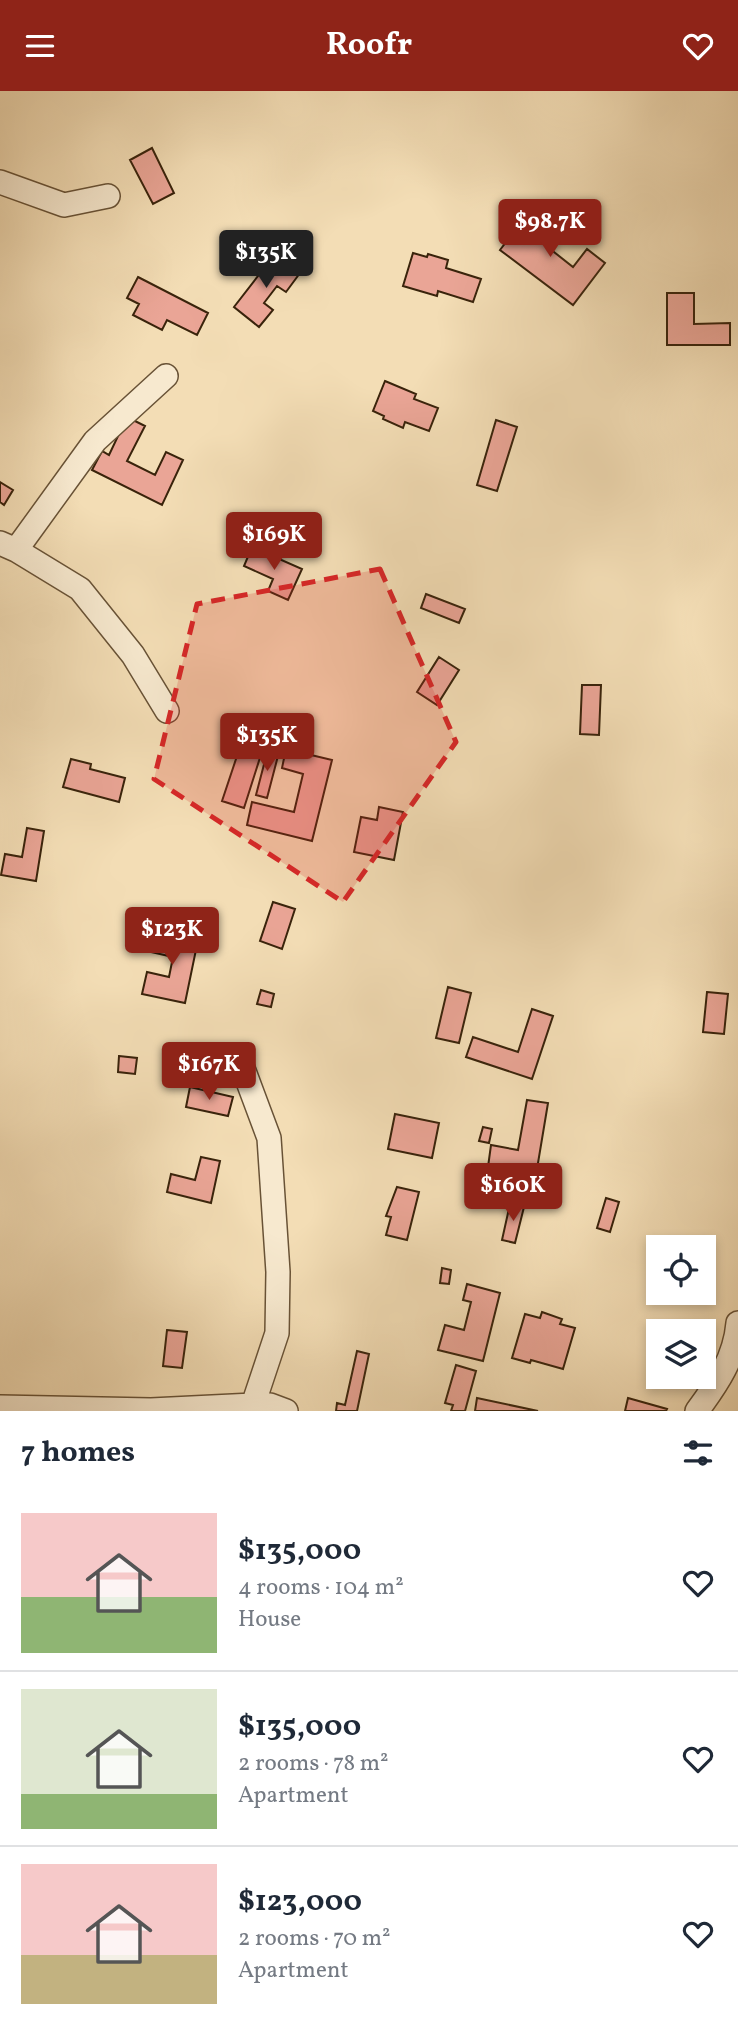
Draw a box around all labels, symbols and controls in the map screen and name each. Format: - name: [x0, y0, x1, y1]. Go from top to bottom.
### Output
- text: Roofr: [326, 24, 412, 68]
- icon: menu: [21, 27, 59, 65]
- icon: heart: [679, 27, 717, 65]
- pin: $98.7K: [493, 199, 607, 259]
- text: $98.7K: [514, 206, 586, 238]
- pin: $135K: [217, 231, 315, 290]
- text: $135K: [235, 237, 297, 269]
- pin: $169K: [225, 512, 323, 572]
- text: $169K: [242, 519, 306, 551]
- pin: $135K: [218, 713, 316, 773]
- text: $135K: [236, 720, 298, 752]
- pin: $123K: [123, 907, 221, 967]
- text: $123K: [141, 914, 203, 946]
- pin: $167K: [160, 1042, 258, 1102]
- text: $167K: [178, 1049, 240, 1081]
- pin: $160K: [464, 1163, 562, 1223]
- text: $160K: [480, 1170, 546, 1202]
- map controls: [646, 1235, 716, 1389]
- button: locate: [646, 1235, 716, 1305]
- button: layers: [646, 1319, 716, 1389]
- text: 7 homes: [21, 1432, 135, 1474]
- icon: filters: [679, 1434, 717, 1472]
- text: $135,000: [238, 1530, 361, 1572]
- icon: home: [77, 1541, 161, 1625]
- icon: heart: [679, 1564, 717, 1602]
- text: 4 rooms · 104 m²: [238, 1572, 404, 1604]
- text: House: [238, 1604, 301, 1636]
- text: $135,000: [238, 1706, 361, 1748]
- icon: home: [77, 1717, 161, 1801]
- icon: heart: [679, 1740, 717, 1778]
- text: 2 rooms · 78 m²: [238, 1748, 389, 1780]
- text: Apartment: [238, 1780, 349, 1812]
- text: $123,000: [238, 1881, 362, 1923]
- icon: home: [77, 1892, 161, 1976]
- icon: heart: [679, 1915, 717, 1953]
- text: 2 rooms · 70 m²: [238, 1923, 391, 1955]
- text: Apartment: [238, 1955, 349, 1987]

